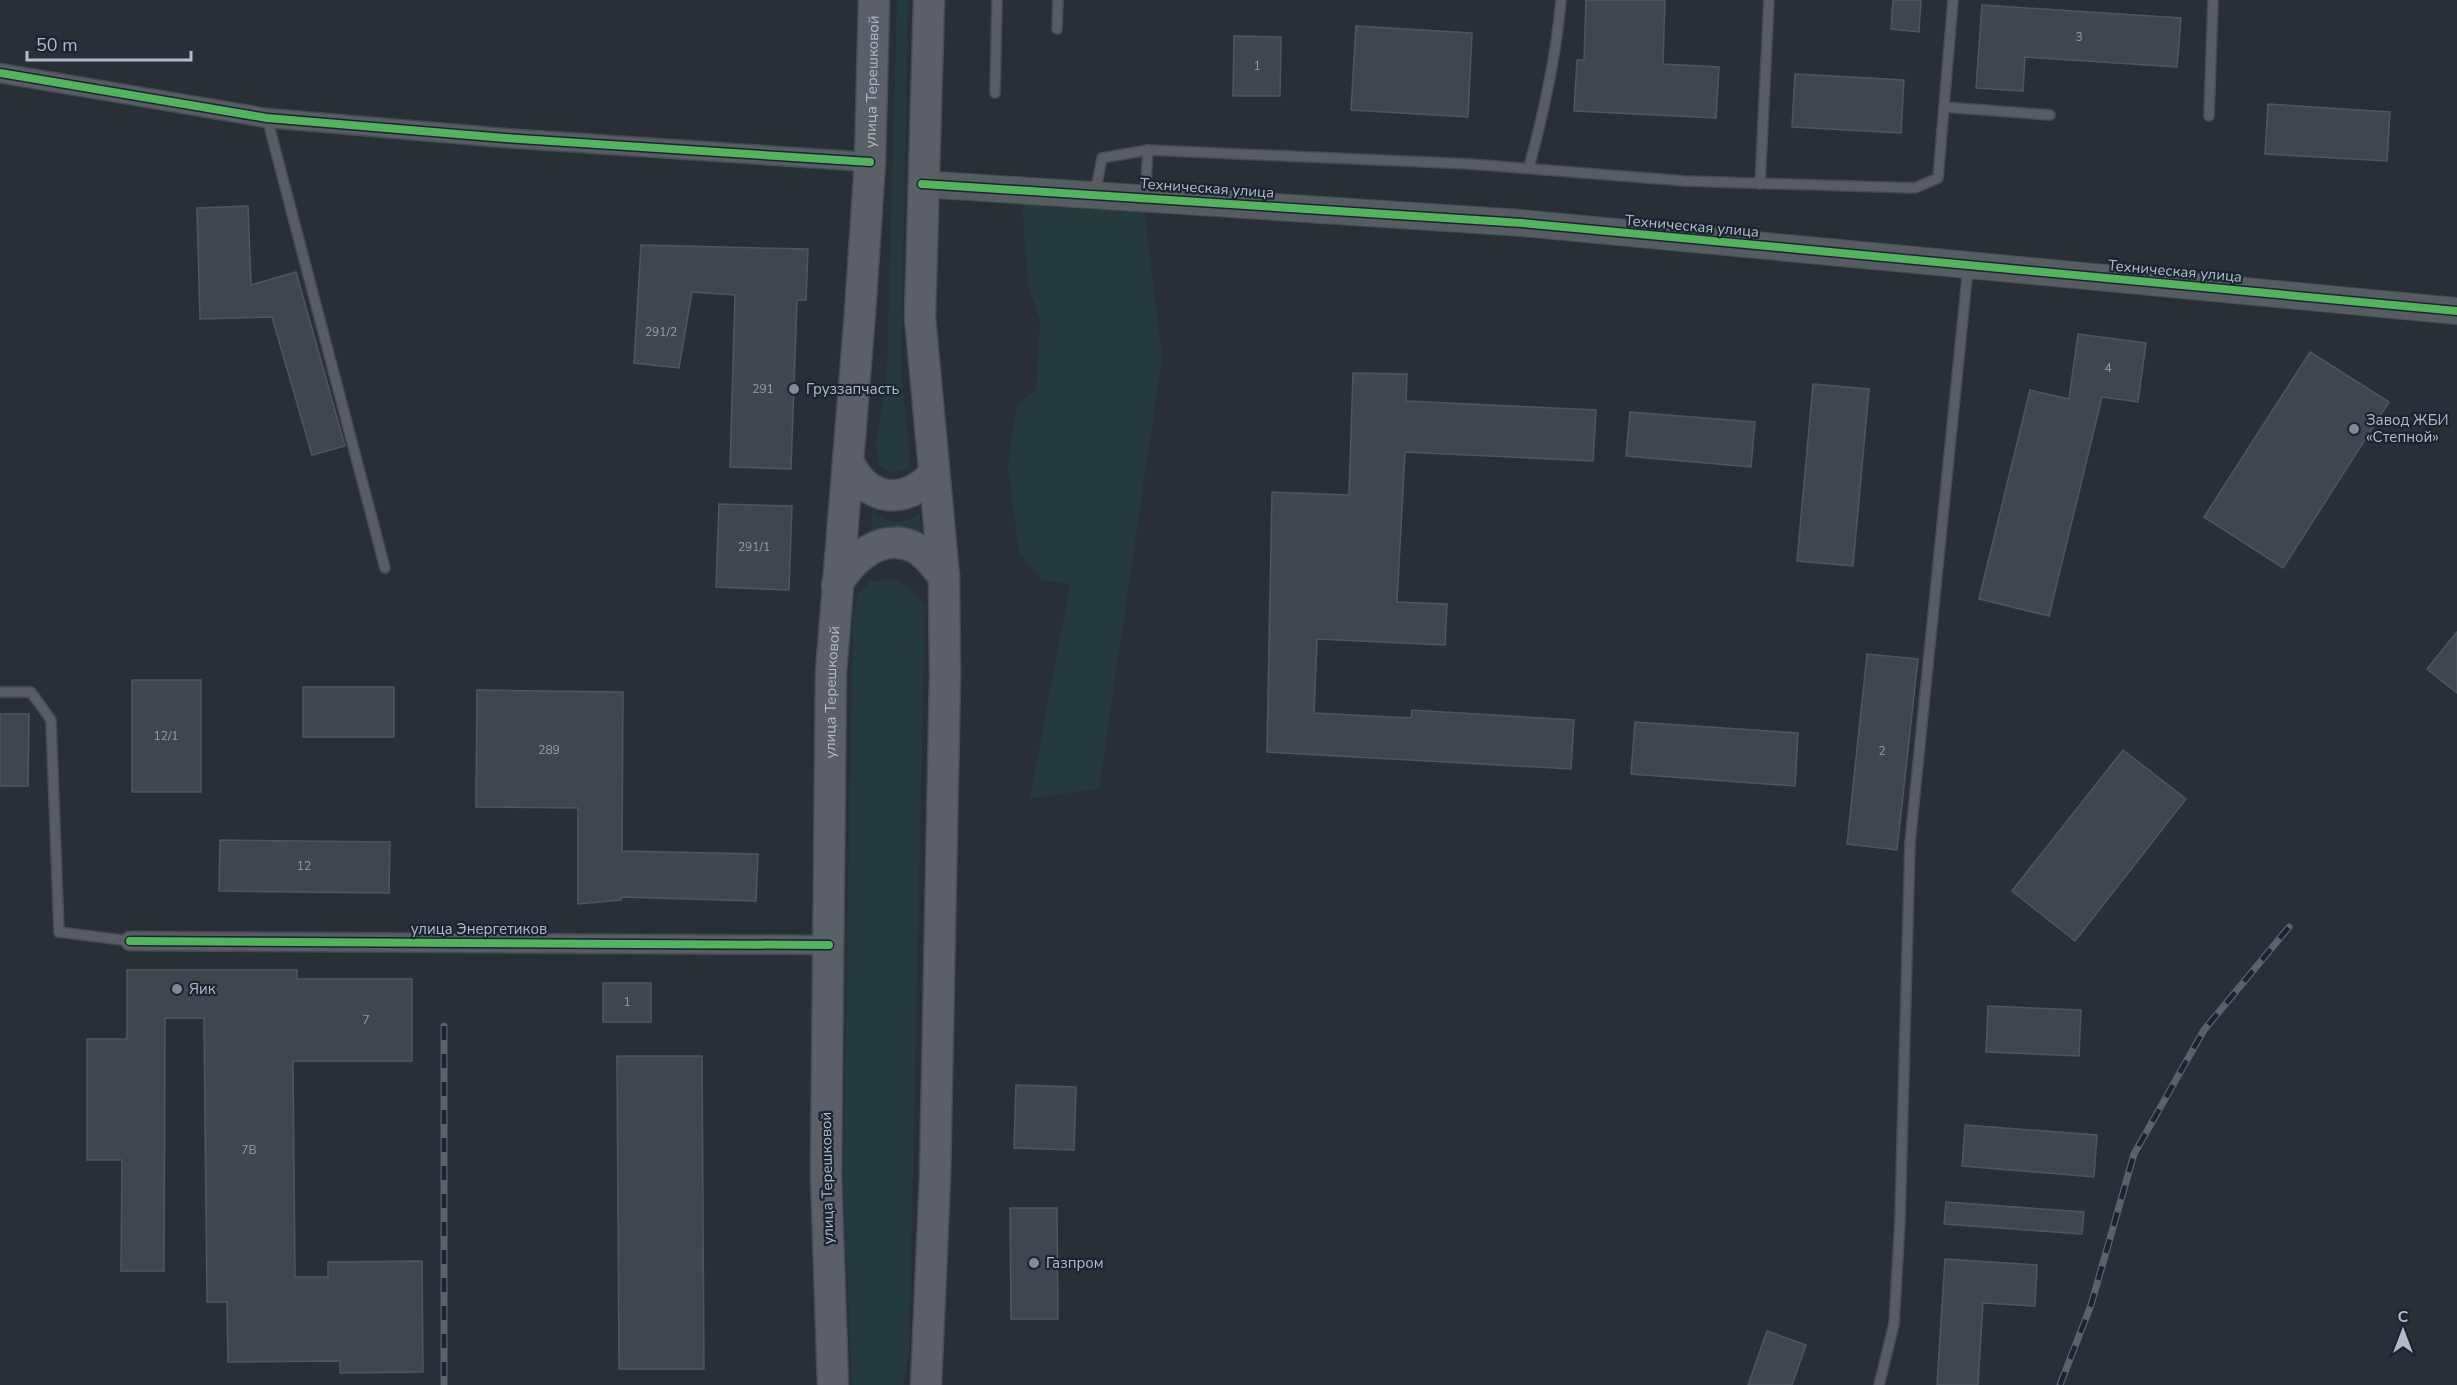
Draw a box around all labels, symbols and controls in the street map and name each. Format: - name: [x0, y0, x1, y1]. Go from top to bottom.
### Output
- street label: улица Терешковой: [860, 15, 884, 148]
- scale bar: [27, 24, 190, 62]
- house number: 3: [2075, 29, 2083, 45]
- text: 50 m: [36, 33, 78, 57]
- house number: 1: [1253, 58, 1261, 74]
- street label: Техническая улица: [1139, 173, 1275, 203]
- street label: Техническая улица: [1624, 210, 1760, 242]
- street label: Техническая улица: [2107, 255, 2243, 287]
- house number: 291/2: [645, 324, 677, 340]
- house number: 4: [2104, 360, 2112, 376]
- place label: Груззапчасть: [806, 379, 900, 399]
- house number: 291: [752, 381, 774, 397]
- marker: Груззапчасть: [787, 382, 801, 396]
- place label: Завод ЖБИ «Степной»: [2366, 410, 2449, 447]
- marker: Завод ЖБИ «Степной»: [2347, 422, 2361, 436]
- house number: 291/1: [738, 539, 770, 555]
- street label: улица Терешковой: [820, 625, 845, 759]
- house number: 12/1: [154, 728, 179, 744]
- house number: 289: [538, 742, 560, 758]
- house number: 2: [1878, 743, 1886, 759]
- house number: 12: [297, 858, 311, 874]
- street label: улица Энергетиков: [411, 919, 547, 939]
- place label: Яик: [189, 979, 216, 999]
- marker: Яик: [170, 982, 184, 996]
- house number: 1: [623, 994, 631, 1010]
- house number: 7: [362, 1012, 370, 1028]
- street label: улица Терешковой: [816, 1112, 838, 1244]
- house number: 7В: [241, 1142, 257, 1158]
- place label: Газпром: [1046, 1253, 1104, 1273]
- marker: Газпром: [1027, 1256, 1041, 1270]
- north arrow: [2373, 1301, 2433, 1361]
- text: С: [2398, 1306, 2409, 1328]

